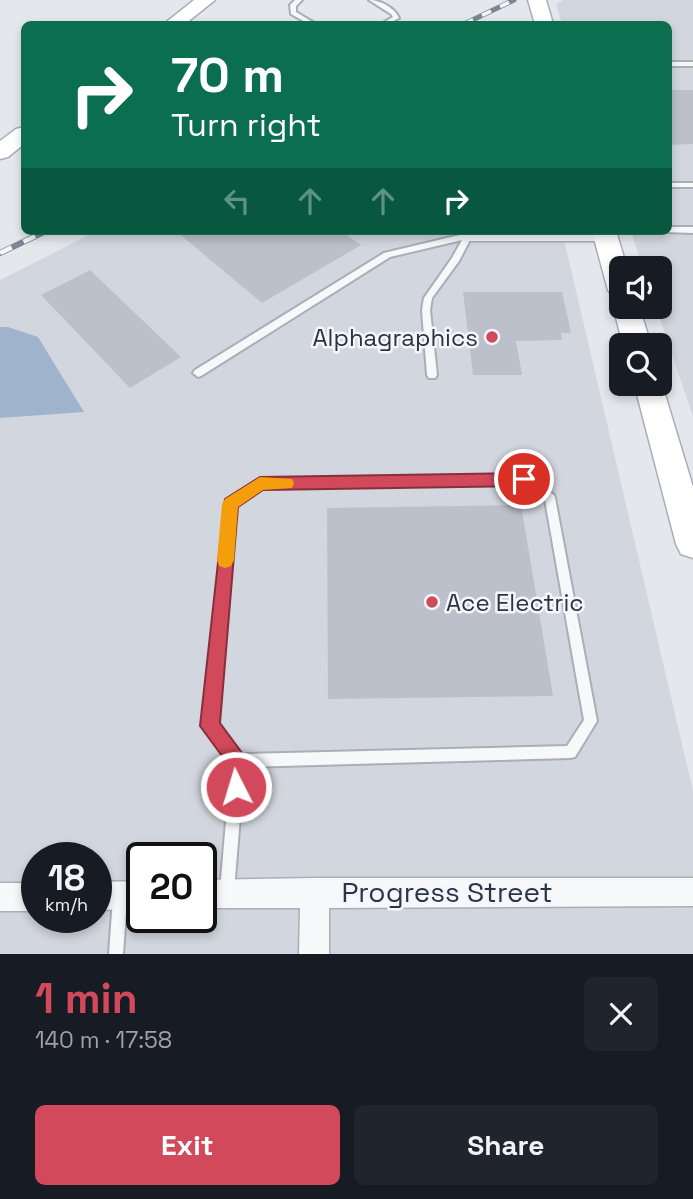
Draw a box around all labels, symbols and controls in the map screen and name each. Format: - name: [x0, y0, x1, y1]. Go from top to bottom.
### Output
- text: 70 m: [171, 44, 284, 106]
- icon: right: [56, 49, 147, 140]
- text: Turn right: [171, 105, 321, 145]
- icon: left: [218, 182, 256, 220]
- icon: ahead: [291, 182, 329, 220]
- icon: ahead: [364, 182, 402, 220]
- icon: right: [437, 182, 475, 220]
- map controls: [609, 256, 672, 396]
- button: sound: [609, 256, 672, 319]
- place label: Alphagraphics: [312, 322, 478, 353]
- marker: Alphagraphics: [484, 329, 500, 345]
- button: search: [609, 333, 672, 396]
- pin: [494, 449, 554, 509]
- icon: arrive: [505, 460, 543, 498]
- place label: Ace Electric: [446, 587, 584, 618]
- marker: Ace Electric: [424, 594, 440, 610]
- position arrow: [199, 750, 273, 824]
- speed limit sign: 20: [126, 842, 217, 933]
- text: 18: [48, 856, 85, 900]
- street label: Progress Street: [341, 874, 553, 910]
- text: km/h: [45, 893, 88, 916]
- text: 1 min: [35, 972, 138, 1025]
- button: close: [584, 977, 658, 1051]
- text: 140 m · 17:58: [35, 1025, 172, 1055]
- button: Exit: [35, 1105, 340, 1185]
- button: Share: [354, 1105, 658, 1185]

